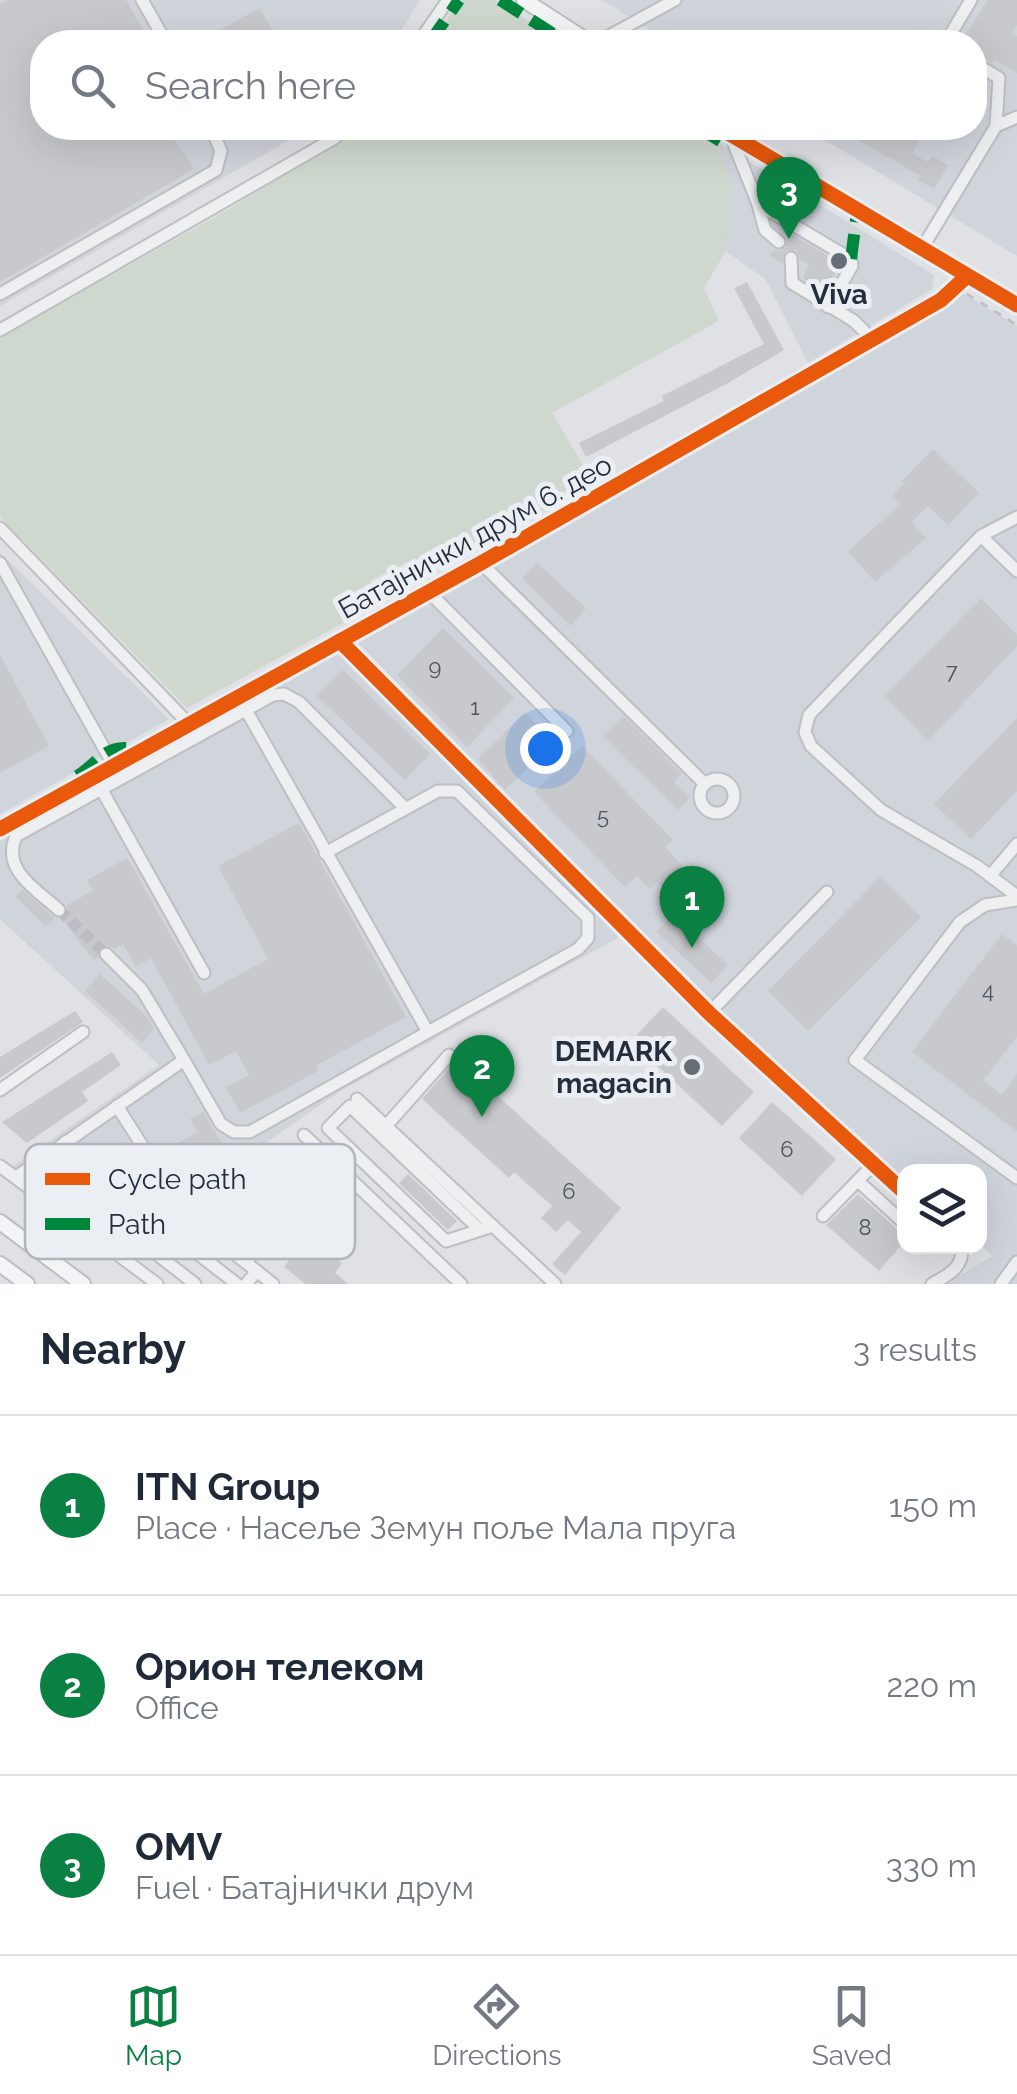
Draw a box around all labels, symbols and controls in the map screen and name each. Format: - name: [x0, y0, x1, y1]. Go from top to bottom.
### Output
- search box: [30, 30, 987, 140]
- icon: search: [65, 58, 120, 113]
- text: Search here: [145, 63, 356, 108]
- pin: 3: [756, 156, 822, 239]
- marker: Viva: [828, 250, 850, 272]
- place label: Viva: [810, 278, 868, 311]
- street label: Батајнички друм 6. део: [333, 448, 617, 626]
- house number: 9: [429, 654, 441, 680]
- house number: 7: [946, 658, 958, 684]
- house number: 1: [470, 694, 480, 720]
- your location: [520, 723, 571, 774]
- house number: 5: [597, 803, 609, 829]
- pin: 1: [660, 866, 724, 948]
- house number: 4: [982, 977, 994, 1003]
- pin: 2: [450, 1034, 514, 1117]
- place label: DEMARK magacin: [555, 1035, 673, 1100]
- marker: DEMARK magacin: [681, 1056, 703, 1078]
- house number: 6: [780, 1136, 794, 1162]
- legend: [25, 1144, 355, 1259]
- text: Cycle path: [108, 1163, 247, 1196]
- map controls: [897, 1164, 987, 1254]
- button: layers: [897, 1164, 987, 1254]
- house number: 6: [562, 1178, 576, 1204]
- text: Path: [108, 1208, 166, 1241]
- house number: 8: [858, 1214, 872, 1240]
- text: Nearby: [40, 1325, 186, 1374]
- text: 3 results: [853, 1331, 977, 1368]
- text: ITN Group: [135, 1464, 320, 1509]
- text: 1: [65, 1487, 80, 1524]
- text: 150 m: [889, 1487, 977, 1524]
- text: Place · Насеље Земун поље Мала пруга: [135, 1509, 736, 1546]
- text: Орион телеком: [135, 1644, 424, 1689]
- text: 2: [63, 1667, 82, 1704]
- text: 220 m: [887, 1667, 977, 1704]
- text: Office: [135, 1689, 219, 1726]
- text: OMV: [135, 1824, 222, 1869]
- text: 3: [64, 1847, 81, 1884]
- text: 330 m: [886, 1847, 977, 1884]
- text: Fuel · Батајнички друм: [135, 1869, 474, 1906]
- tab: Map: [125, 1979, 182, 2072]
- tab: Directions: [432, 1979, 562, 2072]
- tab: Saved: [812, 1979, 892, 2072]

